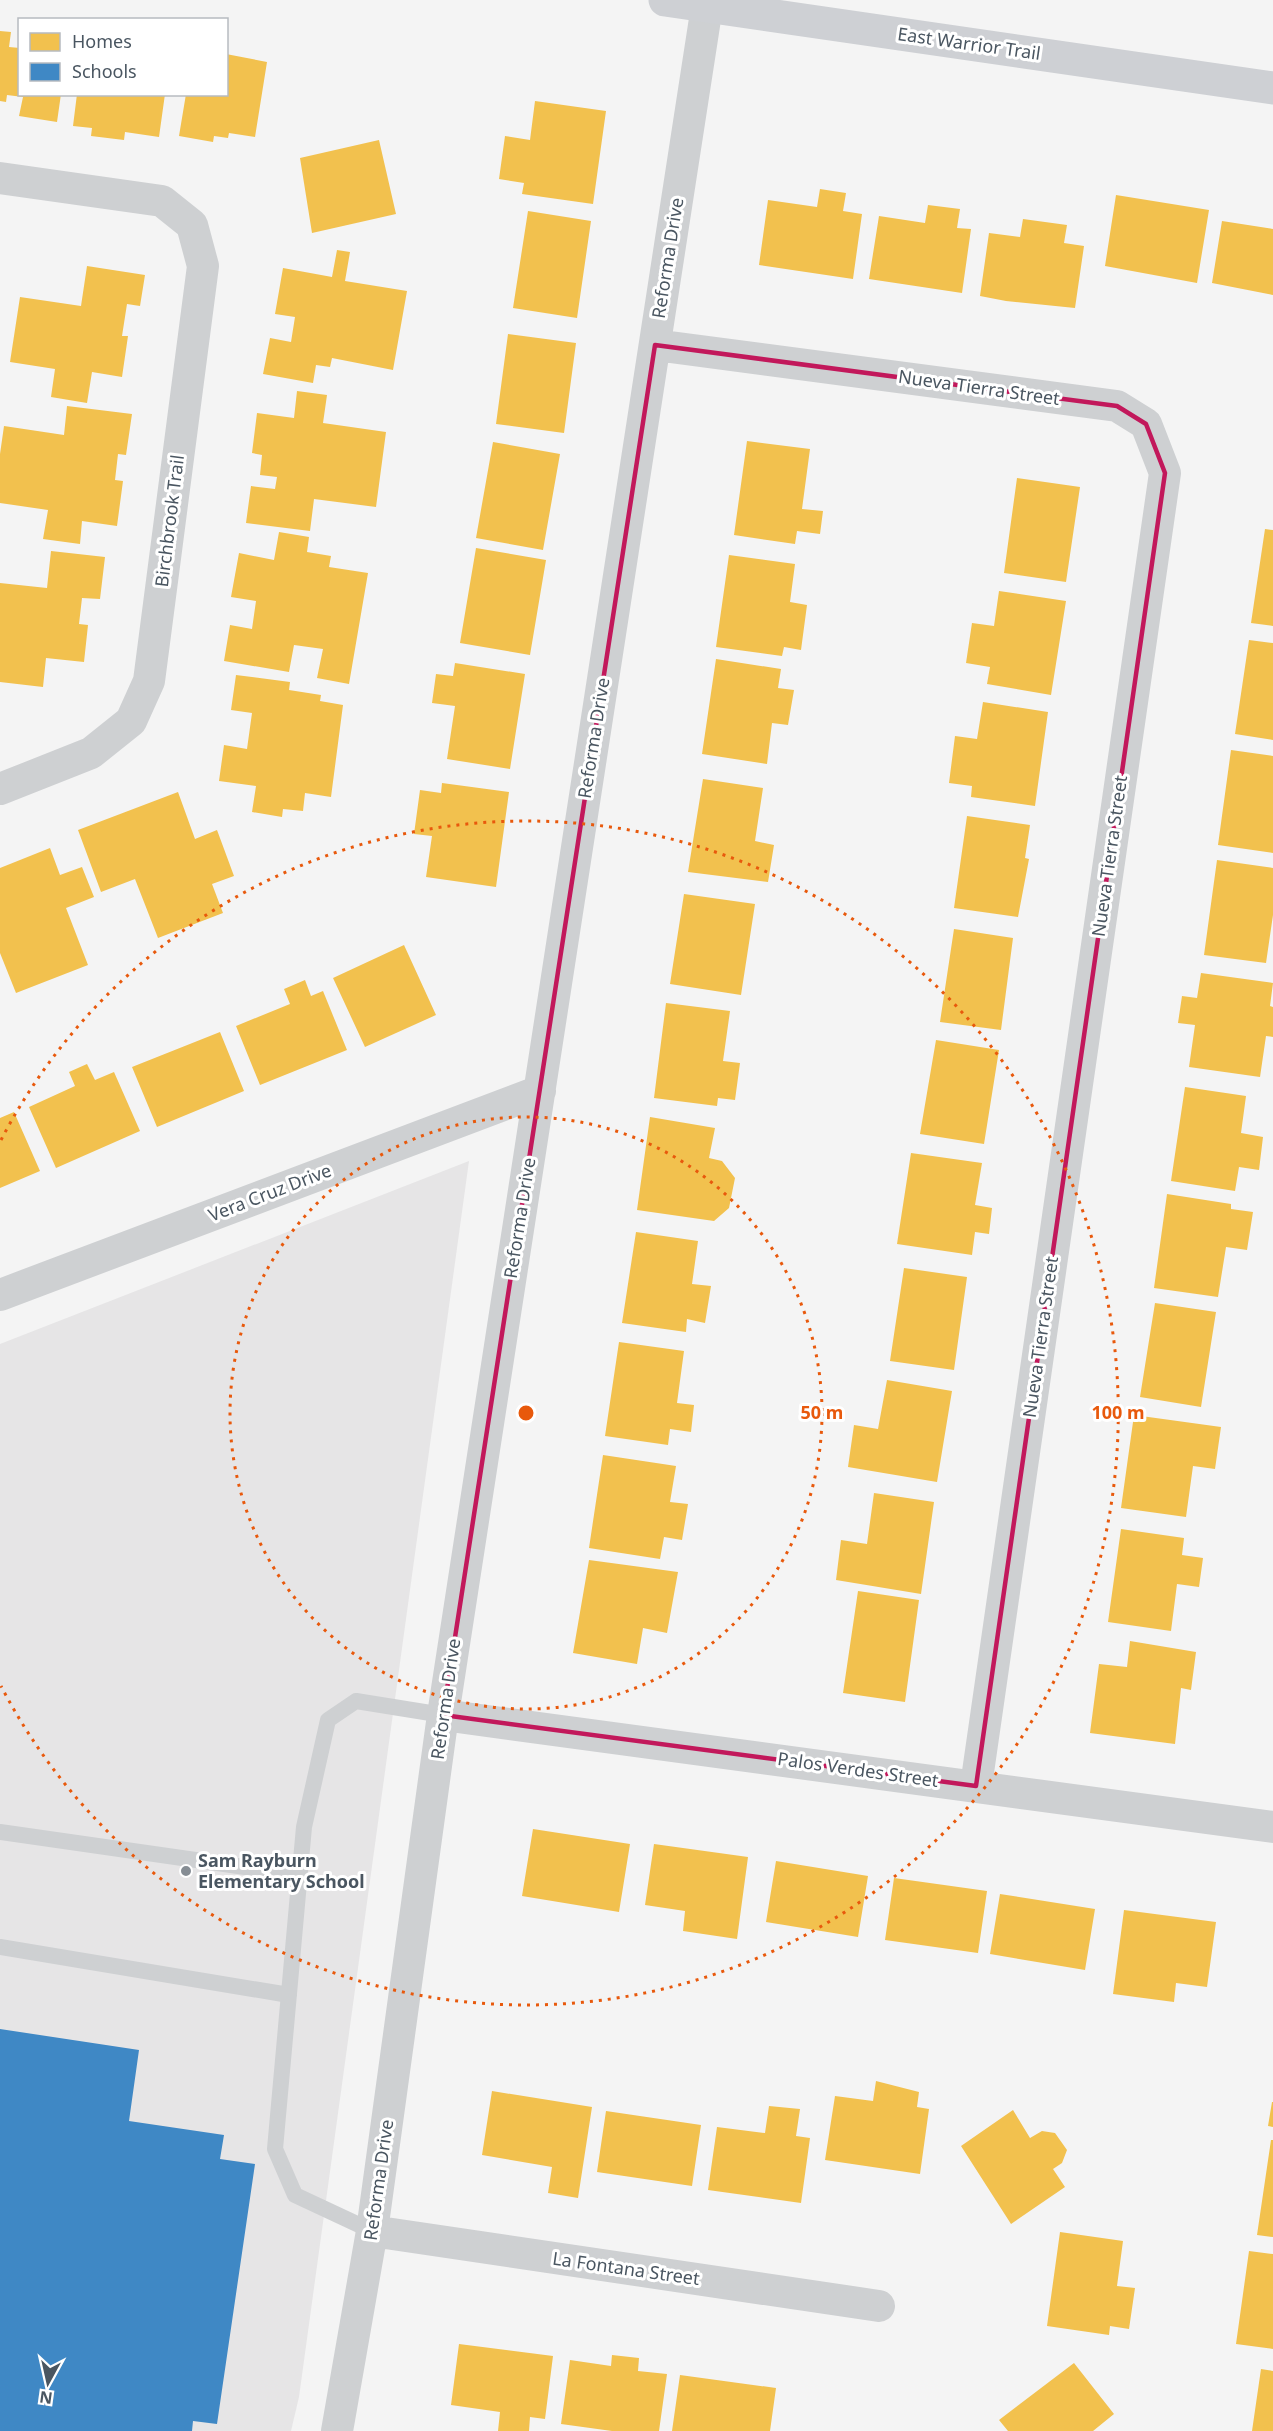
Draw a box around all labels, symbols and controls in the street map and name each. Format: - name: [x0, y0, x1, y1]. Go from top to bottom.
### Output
- legend: [18, 18, 228, 96]
- street label: East Warrior Trail: [896, 21, 1042, 65]
- text: Homes: [72, 29, 132, 53]
- text: Schools: [72, 59, 137, 83]
- street label: Reforma Drive: [646, 196, 688, 320]
- street label: Nueva Tierra Street: [897, 364, 1062, 410]
- street label: Birchbrook Trail: [149, 453, 189, 588]
- street label: Reforma Drive: [572, 676, 614, 800]
- street label: Nueva Tierra Street: [1086, 773, 1132, 938]
- street label: Reforma Drive: [498, 1156, 540, 1280]
- street label: Vera Cruz Drive: [205, 1158, 335, 1227]
- street label: Nueva Tierra Street: [1017, 1254, 1063, 1419]
- text: 50 m: [801, 1400, 843, 1424]
- text: 100 m: [1091, 1400, 1145, 1424]
- centre of rings: [516, 1403, 536, 1423]
- street label: Reforma Drive: [425, 1637, 465, 1761]
- street label: Palos Verdes Street: [776, 1746, 941, 1792]
- place label: Sam Rayburn Elementary School: [198, 1848, 365, 1893]
- marker: Sam Rayburn Elementary School: [179, 1864, 193, 1878]
- street label: Reforma Drive: [358, 2118, 398, 2242]
- street label: La Fontana Street: [551, 2246, 702, 2290]
- north arrow: [18, 2353, 78, 2413]
- text: N: [38, 2386, 54, 2410]

